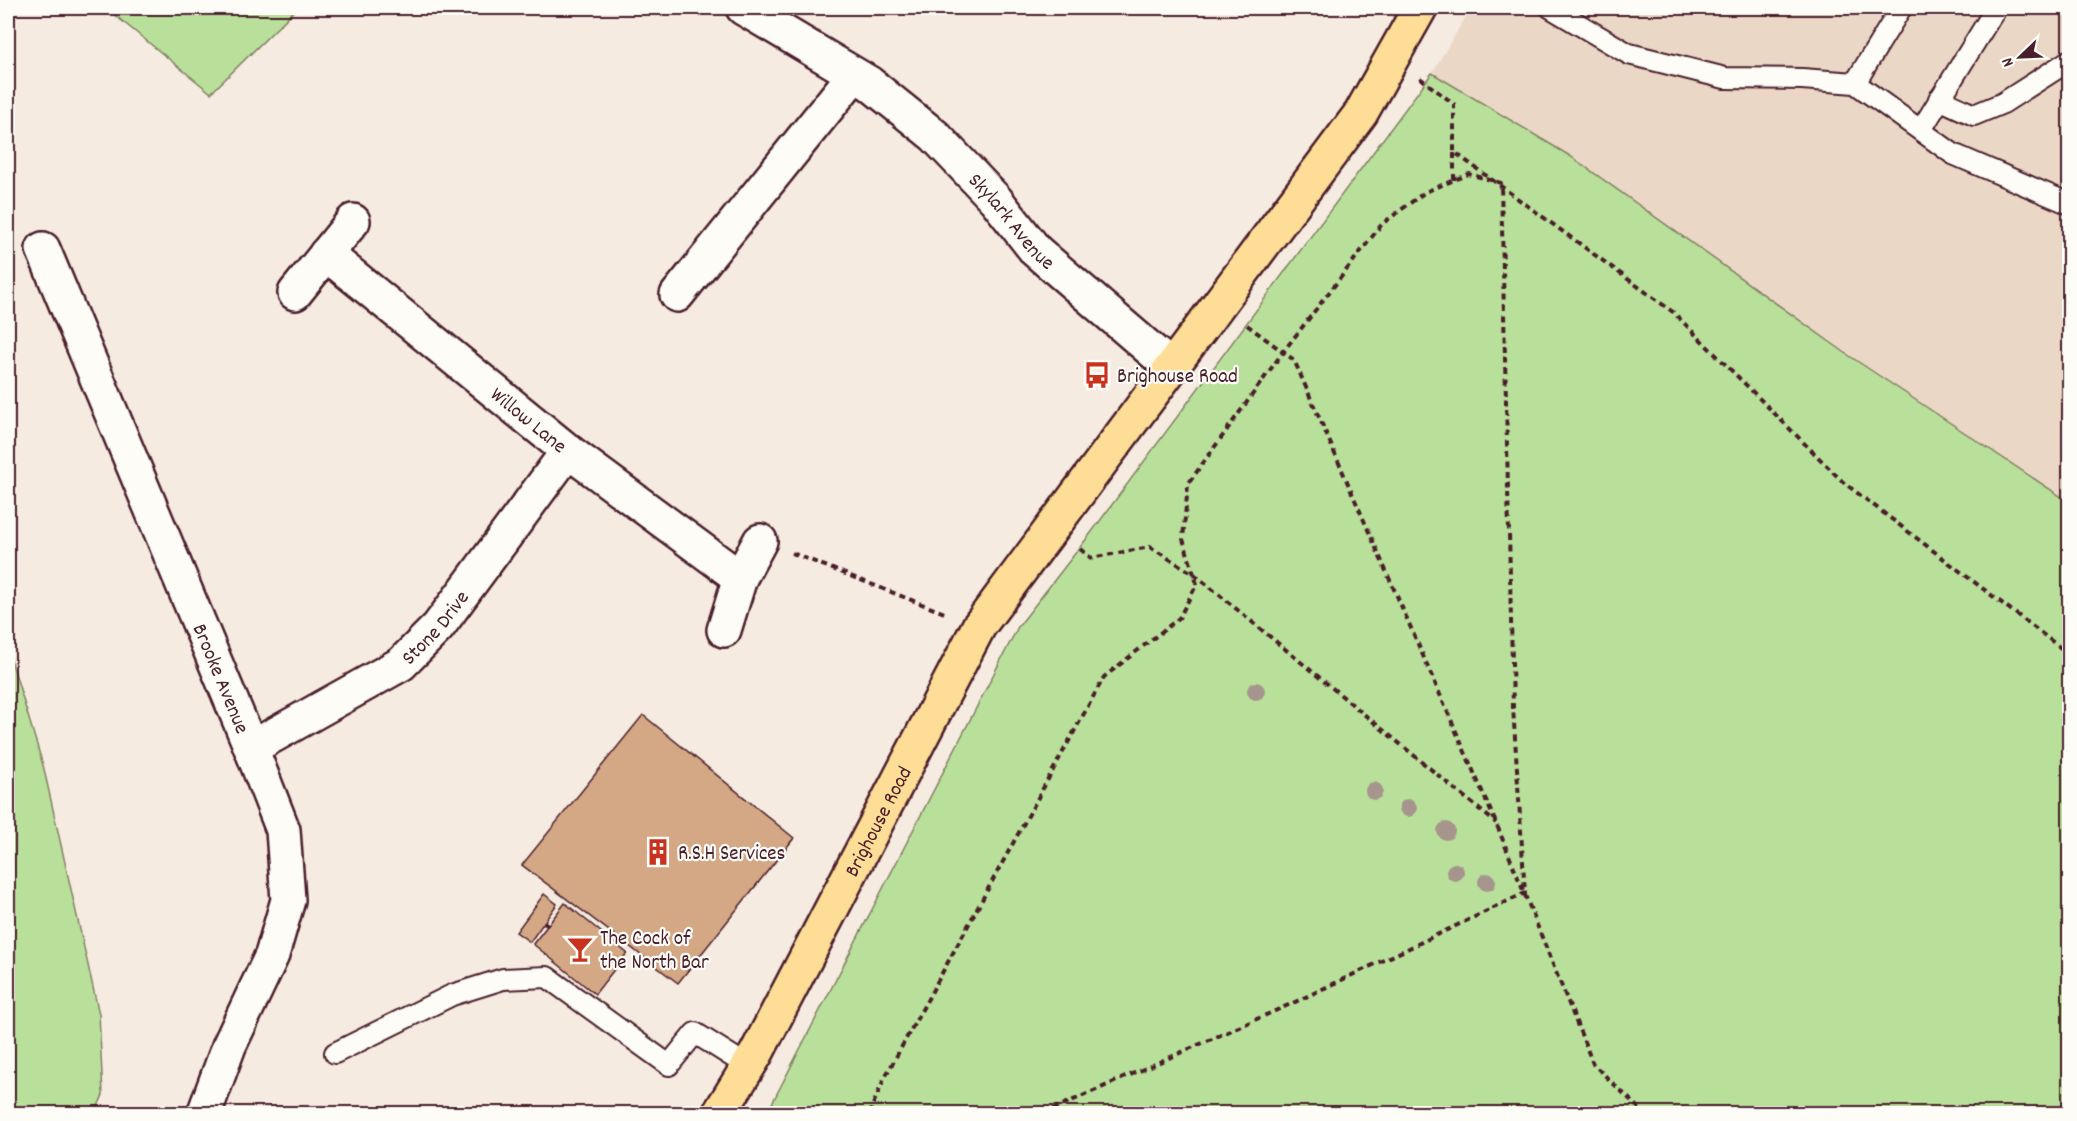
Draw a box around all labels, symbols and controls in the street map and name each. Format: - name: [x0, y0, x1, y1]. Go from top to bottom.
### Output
- north arrow: [1990, 27, 2050, 87]
- text: N: [1996, 54, 2021, 70]
- street label: Skylark Avenue: [960, 167, 1060, 279]
- bus stop icon: Brighouse Road: [1082, 360, 1112, 390]
- place label: Brighouse Road: [1117, 363, 1238, 393]
- street label: Willow Lane: [483, 381, 572, 462]
- street label: Stone Drive: [396, 585, 478, 673]
- street label: Brooke Avenue: [183, 620, 255, 739]
- street label: Brighouse Road: [839, 762, 921, 883]
- building icon: R.S.H Services: [643, 837, 673, 867]
- place label: R.S.H Services: [678, 840, 785, 870]
- place label: The Cock of the North Bar: [600, 925, 709, 979]
- bar icon: The Cock of the North Bar: [565, 934, 595, 964]

